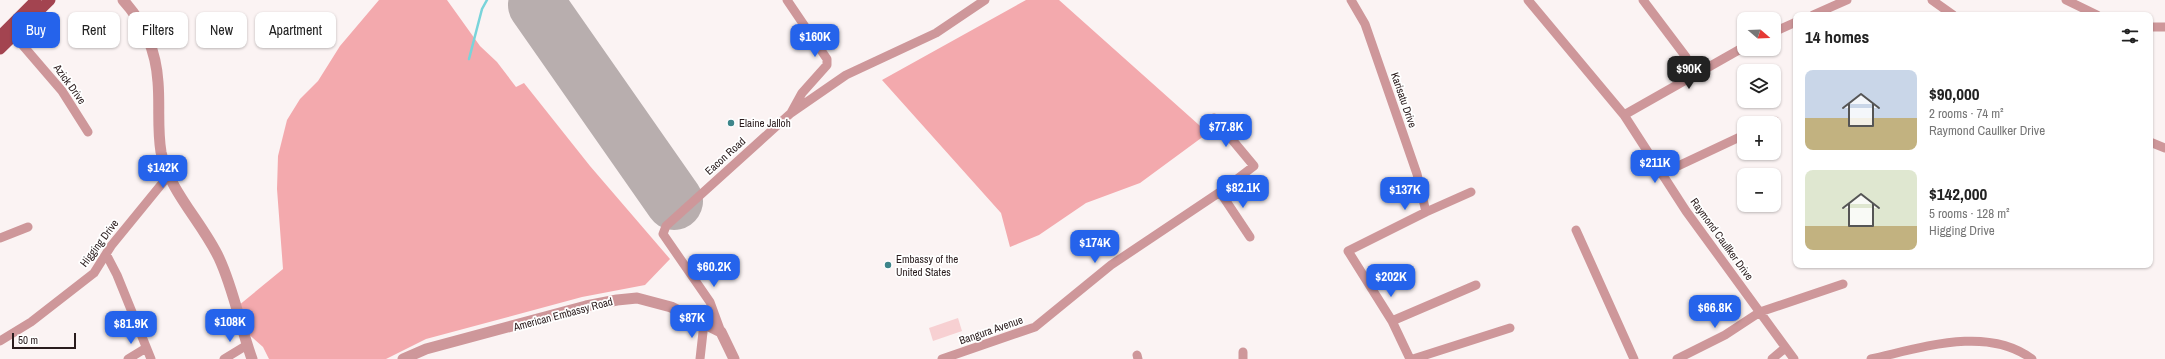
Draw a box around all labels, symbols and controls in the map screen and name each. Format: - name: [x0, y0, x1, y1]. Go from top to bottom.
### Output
- chip: Buy: [12, 12, 60, 48]
- chip: Rent: [68, 12, 120, 48]
- chip: Filters: [128, 12, 188, 48]
- chip: New: [196, 12, 247, 48]
- chip: Apartment: [255, 12, 336, 48]
- north arrow: [1737, 12, 1781, 56]
- map controls: [1737, 12, 1781, 212]
- pin: $160K: [787, 24, 843, 58]
- text: 14 homes: [1805, 25, 1869, 48]
- icon: filters: [2119, 25, 2141, 47]
- text: $160K: [799, 28, 831, 45]
- pin: $90K: [1665, 56, 1713, 90]
- street label: Azick Drive: [50, 60, 89, 107]
- text: $90K: [1676, 60, 1702, 77]
- button: layers: [1737, 64, 1781, 108]
- street label: Karisatu Drive: [1388, 70, 1420, 130]
- text: $90,000: [1929, 82, 1979, 105]
- icon: home: [1837, 86, 1885, 134]
- text: 2 rooms · 74 m²: [1929, 105, 2004, 122]
- pin: $77.8K: [1193, 114, 1259, 148]
- place label: Elaine Jalloh: [739, 116, 791, 130]
- button: +: [1737, 116, 1781, 160]
- marker: Elaine Jalloh: [726, 118, 736, 128]
- text: $77.8K: [1209, 118, 1243, 135]
- text: Raymond Caullker Drive: [1929, 122, 2045, 139]
- street label: Eacon Road: [702, 134, 748, 178]
- pin: $211K: [1627, 150, 1683, 184]
- text: $211K: [1640, 154, 1670, 171]
- pin: $142K: [135, 155, 191, 189]
- text: $142K: [147, 159, 179, 176]
- button: −: [1737, 168, 1781, 212]
- pin: $82.1K: [1210, 175, 1276, 209]
- pin: $137K: [1377, 177, 1433, 211]
- text: $82.1K: [1226, 179, 1260, 196]
- text: $137K: [1389, 181, 1421, 198]
- text: $142,000: [1929, 182, 1987, 205]
- icon: home: [1837, 186, 1885, 234]
- street label: Raymond Caullker Drive: [1687, 195, 1757, 283]
- text: 5 rooms · 128 m²: [1929, 205, 2010, 222]
- street label: Higging Drive: [77, 217, 121, 269]
- text: Higging Drive: [1929, 222, 1995, 239]
- pin: $174K: [1067, 230, 1123, 264]
- text: $174K: [1079, 234, 1111, 251]
- place label: Embassy of the United States: [896, 252, 958, 279]
- pin: $60.2K: [681, 254, 747, 288]
- text: $60.2K: [697, 258, 731, 275]
- marker: Embassy of the United States: [883, 260, 893, 270]
- pin: $202K: [1363, 264, 1419, 298]
- text: $202K: [1375, 268, 1407, 285]
- street label: American Embassy Road: [511, 294, 614, 334]
- pin: $66.8K: [1682, 295, 1748, 329]
- text: $66.8K: [1698, 299, 1732, 316]
- pin: $87K: [668, 305, 716, 339]
- pin: $108K: [202, 309, 258, 343]
- text: $87K: [679, 309, 705, 326]
- pin: $81.9K: [98, 311, 164, 345]
- text: $108K: [214, 313, 246, 330]
- street label: Bangura Avenue: [957, 313, 1025, 347]
- text: $81.9K: [114, 315, 148, 332]
- scale bar: [12, 331, 76, 350]
- text: 50 m: [18, 333, 38, 347]

